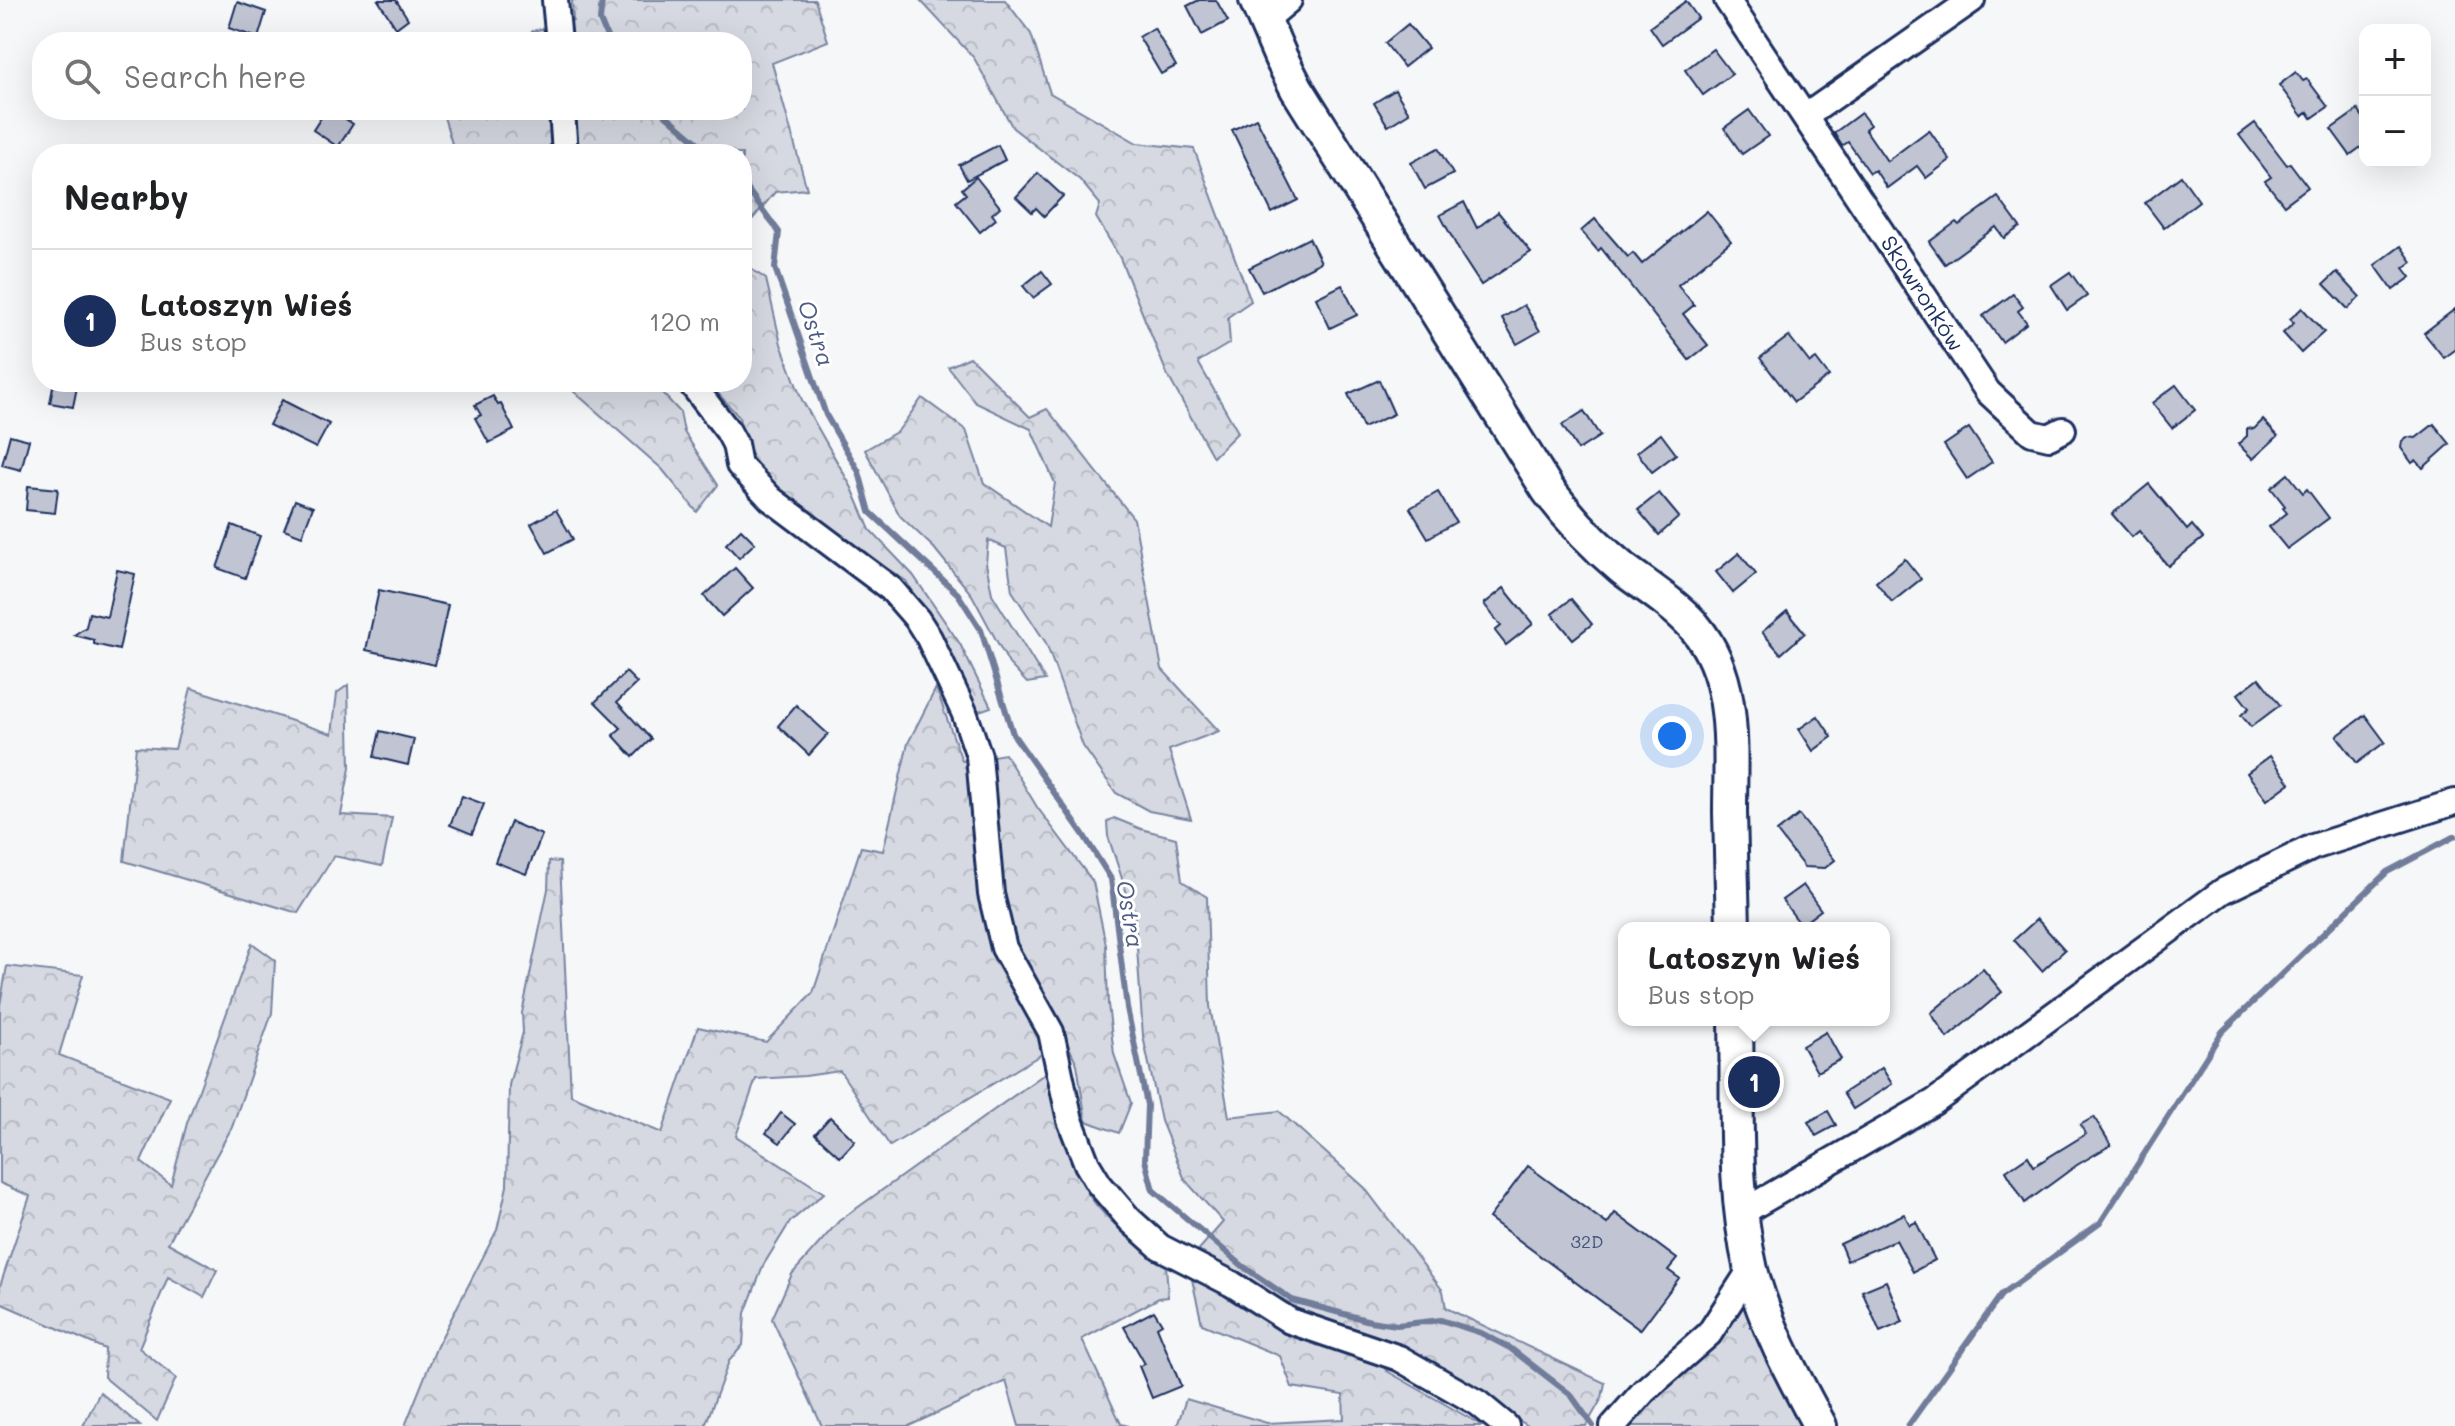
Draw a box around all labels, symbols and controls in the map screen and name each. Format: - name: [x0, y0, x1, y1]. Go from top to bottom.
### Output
- map controls: [2359, 24, 2431, 168]
- button: +: [2359, 24, 2431, 96]
- search box: [32, 32, 752, 120]
- icon: search: [60, 54, 104, 98]
- text: Search here: [124, 56, 307, 96]
- button: −: [2359, 96, 2431, 168]
- text: Nearby: [64, 174, 189, 219]
- street label: Skowronków: [1875, 230, 1971, 356]
- text: Latoszyn Wieś: [140, 284, 352, 324]
- water label: Ostra: [791, 296, 843, 370]
- text: 1: [84, 304, 96, 338]
- text: 120 m: [649, 304, 720, 338]
- text: Bus stop: [140, 324, 247, 358]
- your location: [1652, 716, 1692, 756]
- water label: Ostra: [1110, 878, 1152, 950]
- popup: [1618, 922, 1890, 1026]
- text: Latoszyn Wieś: [1648, 937, 1860, 977]
- text: Bus stop: [1648, 977, 1755, 1011]
- pin: 1: [1728, 1052, 1780, 1112]
- house number: 32D: [1571, 1229, 1603, 1253]

